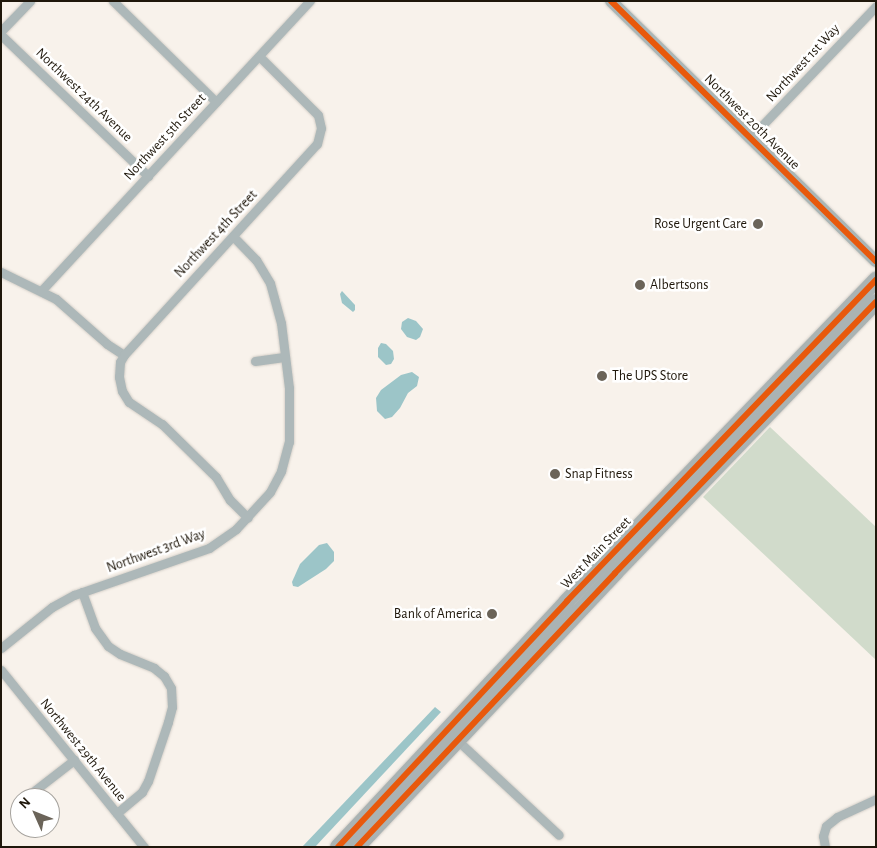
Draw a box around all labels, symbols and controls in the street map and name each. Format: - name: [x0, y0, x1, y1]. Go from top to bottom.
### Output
- street label: Northwest 1st Way: [763, 21, 843, 105]
- street label: Northwest 24th Avenue: [32, 45, 136, 145]
- street label: Northwest 20th Avenue: [701, 71, 803, 173]
- street label: Northwest 5th Street: [120, 90, 210, 184]
- street label: Northwest 4th Street: [171, 187, 261, 281]
- place label: Rose Urgent Care: [654, 216, 747, 232]
- marker: Rose Urgent Care: [751, 217, 765, 231]
- place label: Albertsons: [650, 277, 709, 293]
- marker: Albertsons: [634, 279, 646, 291]
- place label: The UPS Store: [612, 368, 688, 384]
- marker: The UPS Store: [596, 370, 608, 382]
- place label: Snap Fitness: [565, 466, 633, 482]
- marker: Snap Fitness: [549, 468, 561, 480]
- street label: West Main Street: [557, 514, 635, 592]
- street label: Northwest 3rd Way: [104, 525, 208, 577]
- place label: Bank of America: [394, 606, 482, 622]
- marker: Bank of America: [486, 608, 498, 620]
- street label: Northwest 29th Avenue: [36, 695, 130, 805]
- north arrow: [10, 788, 60, 838]
- text: N: [17, 795, 33, 812]

